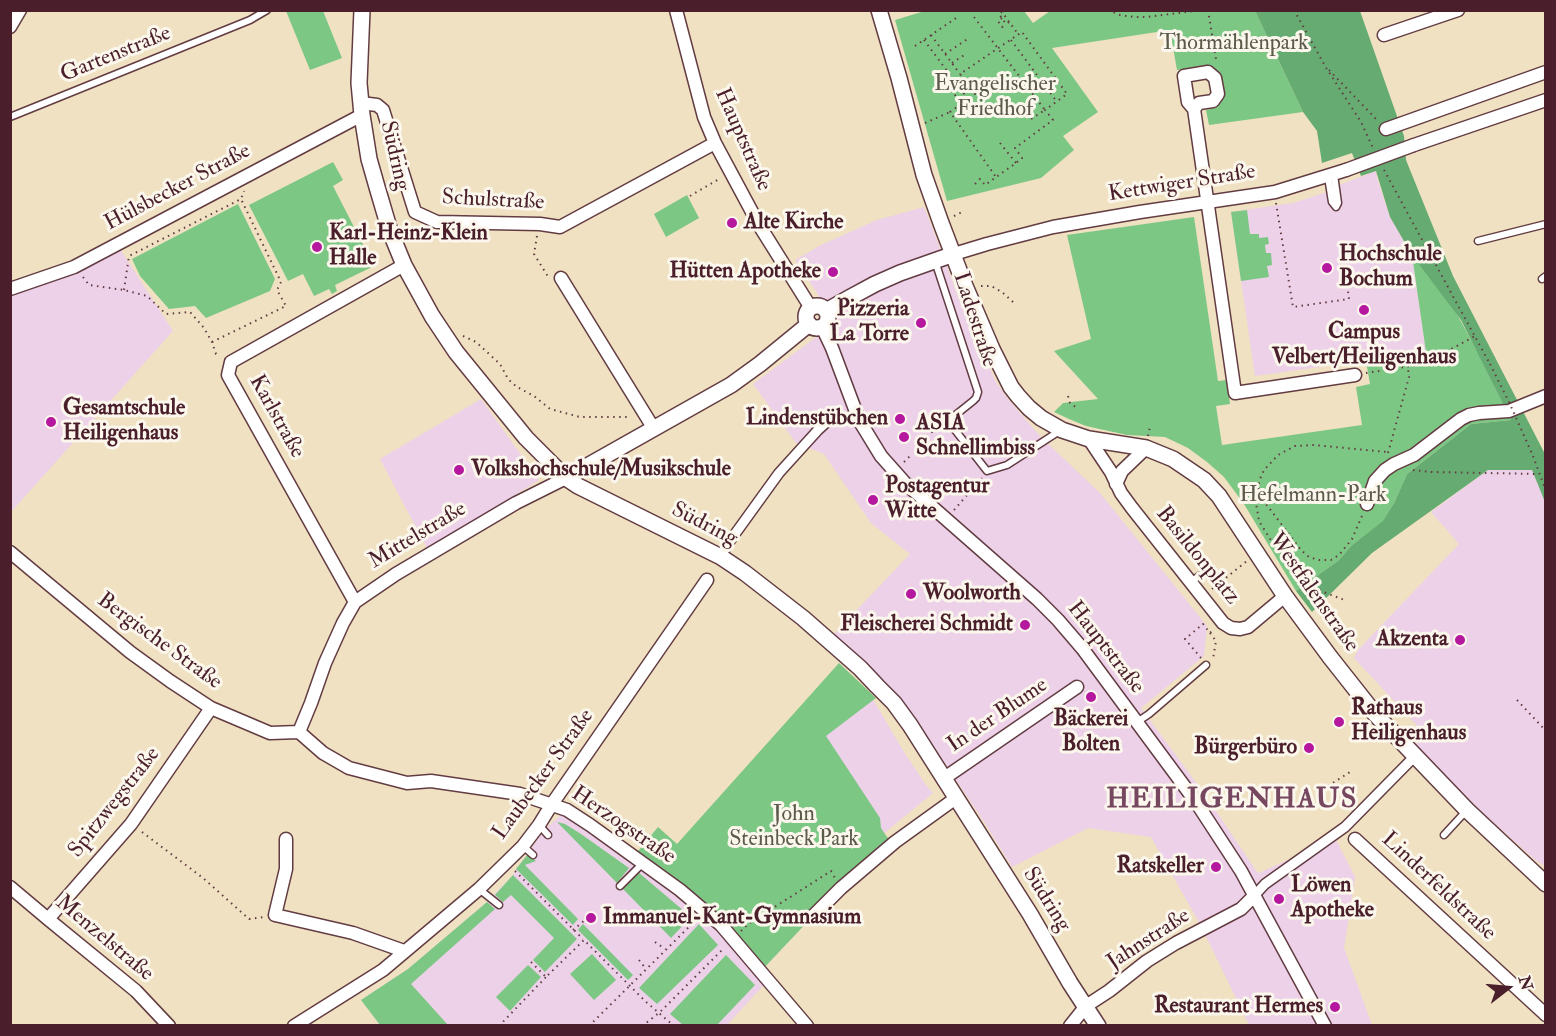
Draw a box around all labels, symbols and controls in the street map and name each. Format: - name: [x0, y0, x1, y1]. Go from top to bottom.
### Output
- street label: Gartenstraße: [57, 21, 175, 89]
- park label: Thormählenpark: [1159, 31, 1309, 57]
- park label: Evangelischer Friedhof: [934, 72, 1056, 124]
- street label: Hauptstraße: [708, 85, 776, 195]
- street label: Südring: [373, 119, 415, 193]
- street label: Hülsbecker Straße: [101, 139, 255, 237]
- street label: Kettwiger Straße: [1107, 159, 1257, 209]
- street label: Schulstraße: [441, 185, 545, 217]
- place label: Alte Kirche: [744, 210, 843, 236]
- marker: Alte Kirche: [725, 216, 739, 230]
- place label: Karl-Heinz-Klein Halle: [329, 221, 488, 272]
- marker: Karl-Heinz-Klein Halle: [310, 240, 324, 254]
- place label: Hochschule Bochum: [1339, 242, 1442, 294]
- place label: Hütten Apotheke: [669, 259, 821, 285]
- marker: Hochschule Bochum: [1320, 261, 1334, 275]
- marker: Hütten Apotheke: [826, 265, 840, 279]
- street label: Ladestraße: [946, 269, 1002, 371]
- place label: Pizzeria La Torre: [830, 297, 909, 348]
- marker: Campus Velbert/Heiligenhaus: [1357, 303, 1371, 317]
- marker: Pizzeria La Torre: [914, 316, 928, 330]
- place label: Campus Velbert/Heiligenhaus: [1272, 320, 1456, 372]
- street label: Karlstraße: [242, 371, 310, 463]
- place label: Gesamtschule Heiligenhaus: [63, 396, 185, 448]
- place label: Lindenstübchen: [746, 406, 888, 432]
- place label: ASIA Schnellimbiss: [916, 411, 1035, 463]
- marker: Lindenstübchen: [893, 412, 907, 426]
- marker: Gesamtschule Heiligenhaus: [44, 415, 58, 429]
- marker: ASIA Schnellimbiss: [897, 430, 911, 444]
- place label: Volkshochschule/Musikschule: [471, 457, 731, 483]
- marker: Volkshochschule/Musikschule: [452, 463, 466, 477]
- place label: Postagentur Witte: [885, 474, 990, 526]
- park label: Hefelmann-Park: [1240, 483, 1386, 509]
- marker: Postagentur Witte: [866, 493, 880, 507]
- street label: Mittelstraße: [364, 497, 472, 575]
- street label: Südring: [667, 497, 741, 553]
- street label: Basildonplatz: [1149, 502, 1245, 610]
- street label: Westfalenstraße: [1262, 528, 1364, 658]
- place label: Woolworth: [923, 581, 1021, 607]
- marker: Woolworth: [904, 587, 918, 601]
- street label: Bergische Straße: [91, 588, 227, 696]
- street label: Hauptstraße: [1061, 597, 1149, 699]
- place label: Fleischerei Schmidt: [840, 612, 1013, 638]
- marker: Fleischerei Schmidt: [1018, 618, 1032, 632]
- place label: Akzenta: [1376, 627, 1448, 653]
- marker: Akzenta: [1453, 633, 1467, 647]
- street label: In der Blume: [943, 673, 1053, 759]
- marker: Bäckerei Bolten: [1084, 690, 1098, 704]
- place label: Rathaus Heiligenhaus: [1351, 696, 1466, 748]
- street label: Laubecker Straße: [488, 705, 600, 845]
- place label: Bäckerei Bolten: [1054, 707, 1128, 758]
- marker: Rathaus Heiligenhaus: [1332, 715, 1346, 729]
- place label: Bürgerbüro: [1194, 735, 1297, 761]
- marker: Bürgerbüro: [1302, 741, 1316, 755]
- street label: Spitzwegstraße: [64, 742, 166, 864]
- street label: Herzogstraße: [566, 781, 680, 871]
- district label: HEILIGENHAUS: [1106, 784, 1358, 818]
- park label: John Steinbeck Park: [729, 802, 859, 854]
- street label: Linderfeldstraße: [1375, 827, 1501, 947]
- place label: Ratskeller: [1117, 854, 1204, 880]
- marker: Ratskeller: [1209, 860, 1223, 874]
- street label: Südring: [1016, 863, 1076, 937]
- place label: Löwen Apotheke: [1291, 873, 1374, 924]
- street label: Menzelstraße: [50, 890, 158, 988]
- marker: Löwen Apotheke: [1272, 892, 1286, 906]
- street label: Jahnstraße: [1103, 904, 1195, 976]
- place label: Immanuel-Kant-Gymnasium: [603, 905, 861, 931]
- marker: Immanuel-Kant-Gymnasium: [584, 911, 598, 925]
- north arrow: [1478, 958, 1538, 1018]
- text: N: [1514, 973, 1537, 993]
- place label: Restaurant Hermes: [1154, 994, 1323, 1020]
- marker: Restaurant Hermes: [1328, 1000, 1342, 1014]

